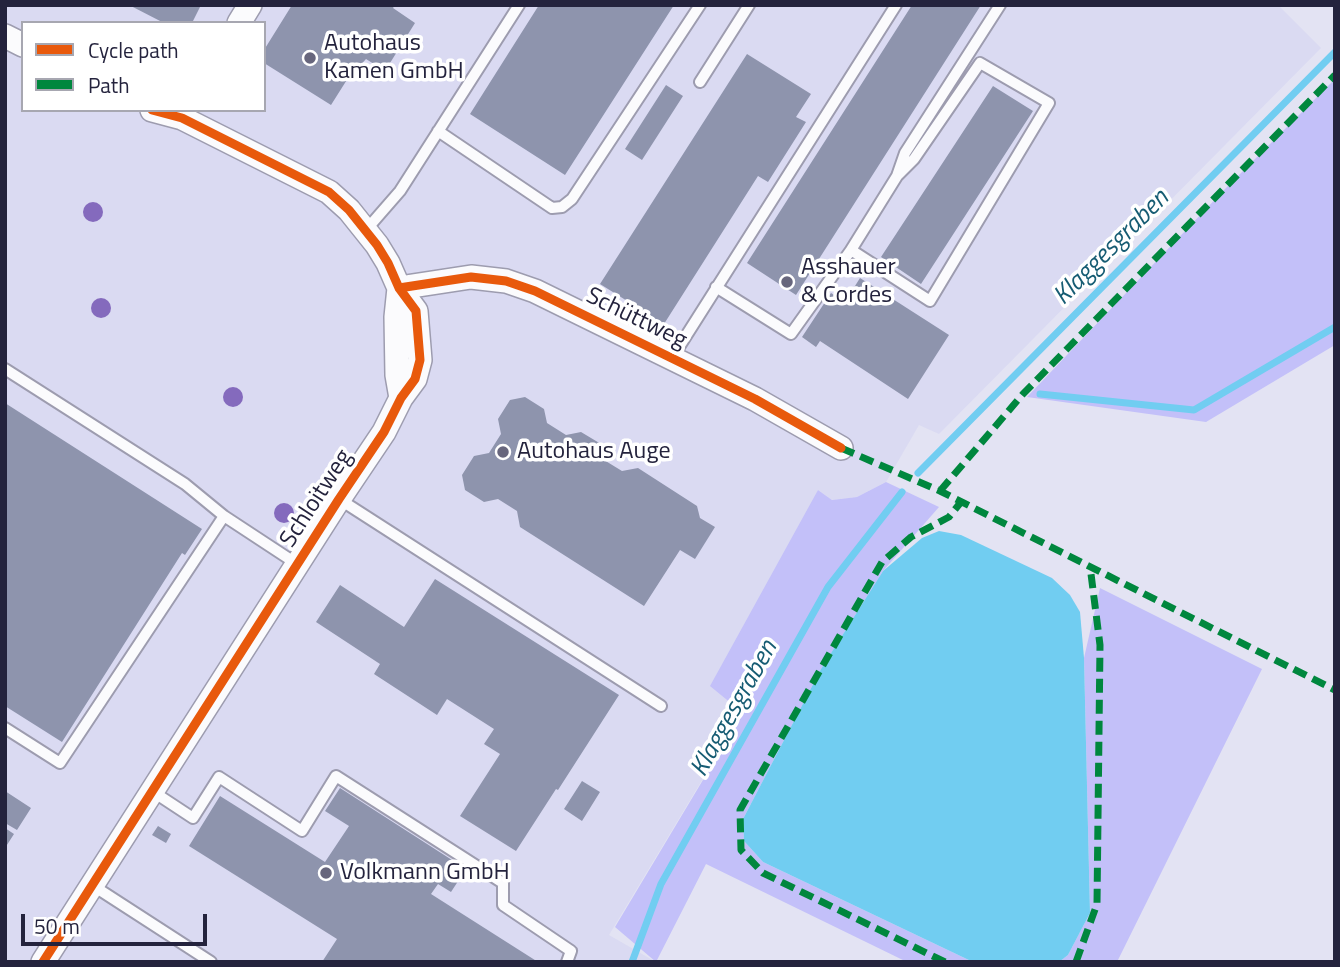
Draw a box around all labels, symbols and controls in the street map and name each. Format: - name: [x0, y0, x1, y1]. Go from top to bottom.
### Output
- legend: [21, 21, 266, 112]
- place label: Autohaus Kamen GmbH: [324, 30, 464, 86]
- text: Cycle path: [88, 34, 179, 66]
- marker: Autohaus Kamen GmbH: [302, 50, 318, 66]
- text: Path: [88, 69, 130, 101]
- water label: Klaggesgraben: [1048, 184, 1176, 312]
- place label: Asshauer & Cordes: [801, 254, 896, 310]
- marker: Asshauer & Cordes: [779, 274, 795, 290]
- street label: Schüttweg: [581, 282, 691, 356]
- place label: Autohaus Auge: [517, 438, 671, 466]
- marker: Autohaus Auge: [495, 444, 511, 460]
- street label: Schloitweg: [275, 445, 359, 553]
- water label: Klaggesgraben: [685, 636, 785, 782]
- place label: Volkmann GmbH: [340, 859, 510, 887]
- marker: Volkmann GmbH: [318, 865, 334, 881]
- scale bar: [24, 900, 210, 944]
- text: 50 m: [34, 910, 80, 942]

